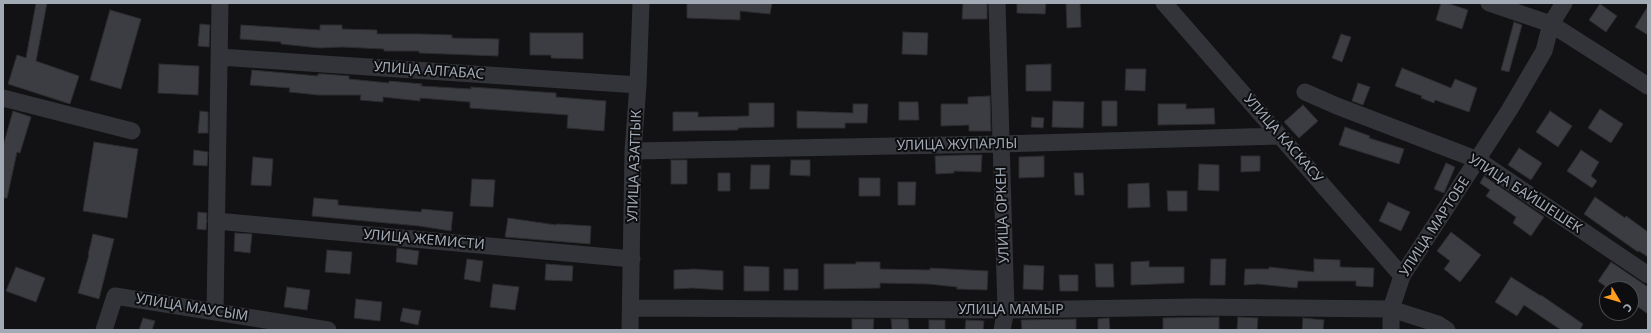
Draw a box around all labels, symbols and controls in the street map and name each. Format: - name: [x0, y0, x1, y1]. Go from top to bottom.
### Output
- street label: УЛИЦА АЛГАБАС: [373, 59, 485, 83]
- street label: УЛИЦА КАСКАСУ: [1240, 91, 1326, 187]
- street label: УЛИЦА АЗАТТЫК: [625, 110, 645, 222]
- street label: УЛИЦА ЖУПАРЛЫ: [897, 136, 1017, 154]
- street label: УЛИЦА БАЙШЕШЕК: [1465, 151, 1585, 237]
- street label: УЛИЦА ОРКЕН: [993, 166, 1013, 264]
- street label: УЛИЦА МАРТОБЕ: [1397, 174, 1473, 280]
- street label: УЛИЦА ЖЕМИСТИ: [363, 226, 485, 254]
- north arrow: [1599, 281, 1639, 321]
- street label: УЛИЦА МАУСЫМ: [135, 291, 249, 325]
- text: С: [1620, 301, 1636, 315]
- street label: УЛИЦА МАМЫР: [958, 302, 1064, 318]

